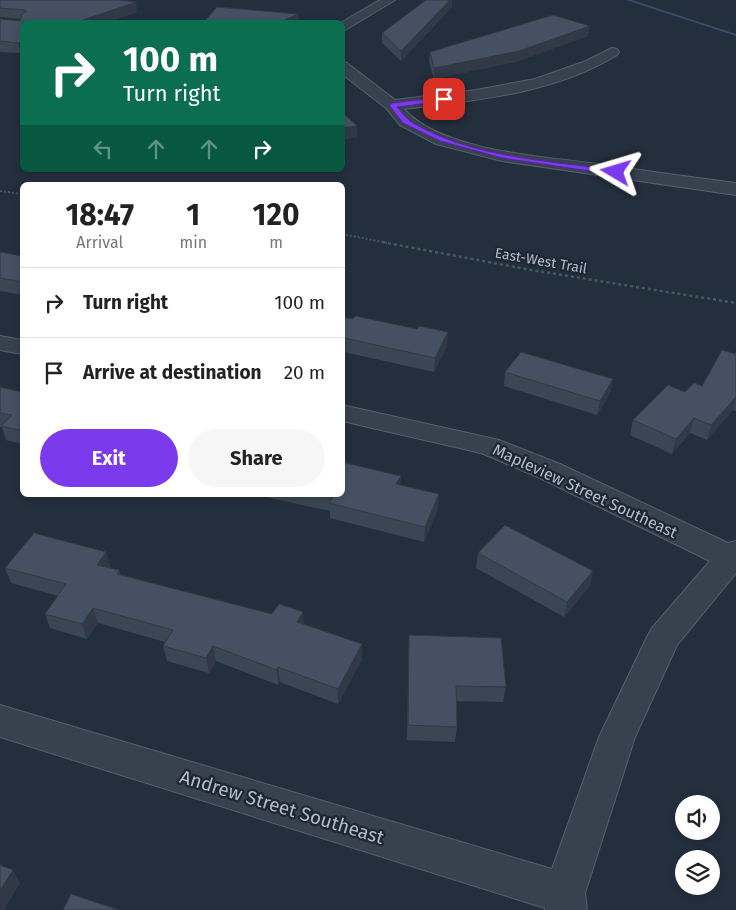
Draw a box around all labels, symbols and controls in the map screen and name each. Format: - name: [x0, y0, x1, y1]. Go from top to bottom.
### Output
- text: 100 m: [123, 38, 218, 80]
- icon: right: [40, 40, 105, 105]
- pin: [423, 78, 465, 120]
- text: Turn right: [123, 80, 220, 107]
- icon: arrive: [430, 85, 458, 113]
- icon: left: [89, 135, 117, 163]
- icon: ahead: [142, 135, 170, 163]
- icon: ahead: [195, 135, 223, 163]
- icon: right: [248, 135, 276, 163]
- position arrow: [589, 145, 641, 197]
- text: 18:47: [65, 197, 134, 233]
- text: 1: [186, 197, 200, 233]
- text: 120: [253, 197, 300, 233]
- text: Arrival: [76, 233, 123, 252]
- text: min: [179, 233, 207, 252]
- text: m: [269, 233, 283, 252]
- street label: East-West Trail: [494, 245, 588, 277]
- icon: right: [40, 289, 68, 317]
- text: Turn right: [83, 291, 168, 314]
- text: 100 m: [274, 291, 325, 314]
- icon: arrive: [40, 359, 68, 387]
- text: Arrive at destination: [83, 361, 262, 384]
- text: 20 m: [284, 361, 325, 384]
- button: Exit: [40, 429, 178, 487]
- button: Share: [188, 429, 325, 487]
- street label: Mapleview Street Southeast: [490, 440, 680, 542]
- street label: Andrew Street Southeast: [177, 765, 387, 849]
- map controls: [675, 795, 720, 895]
- button: sound: [675, 795, 720, 840]
- button: layers: [675, 850, 720, 895]

